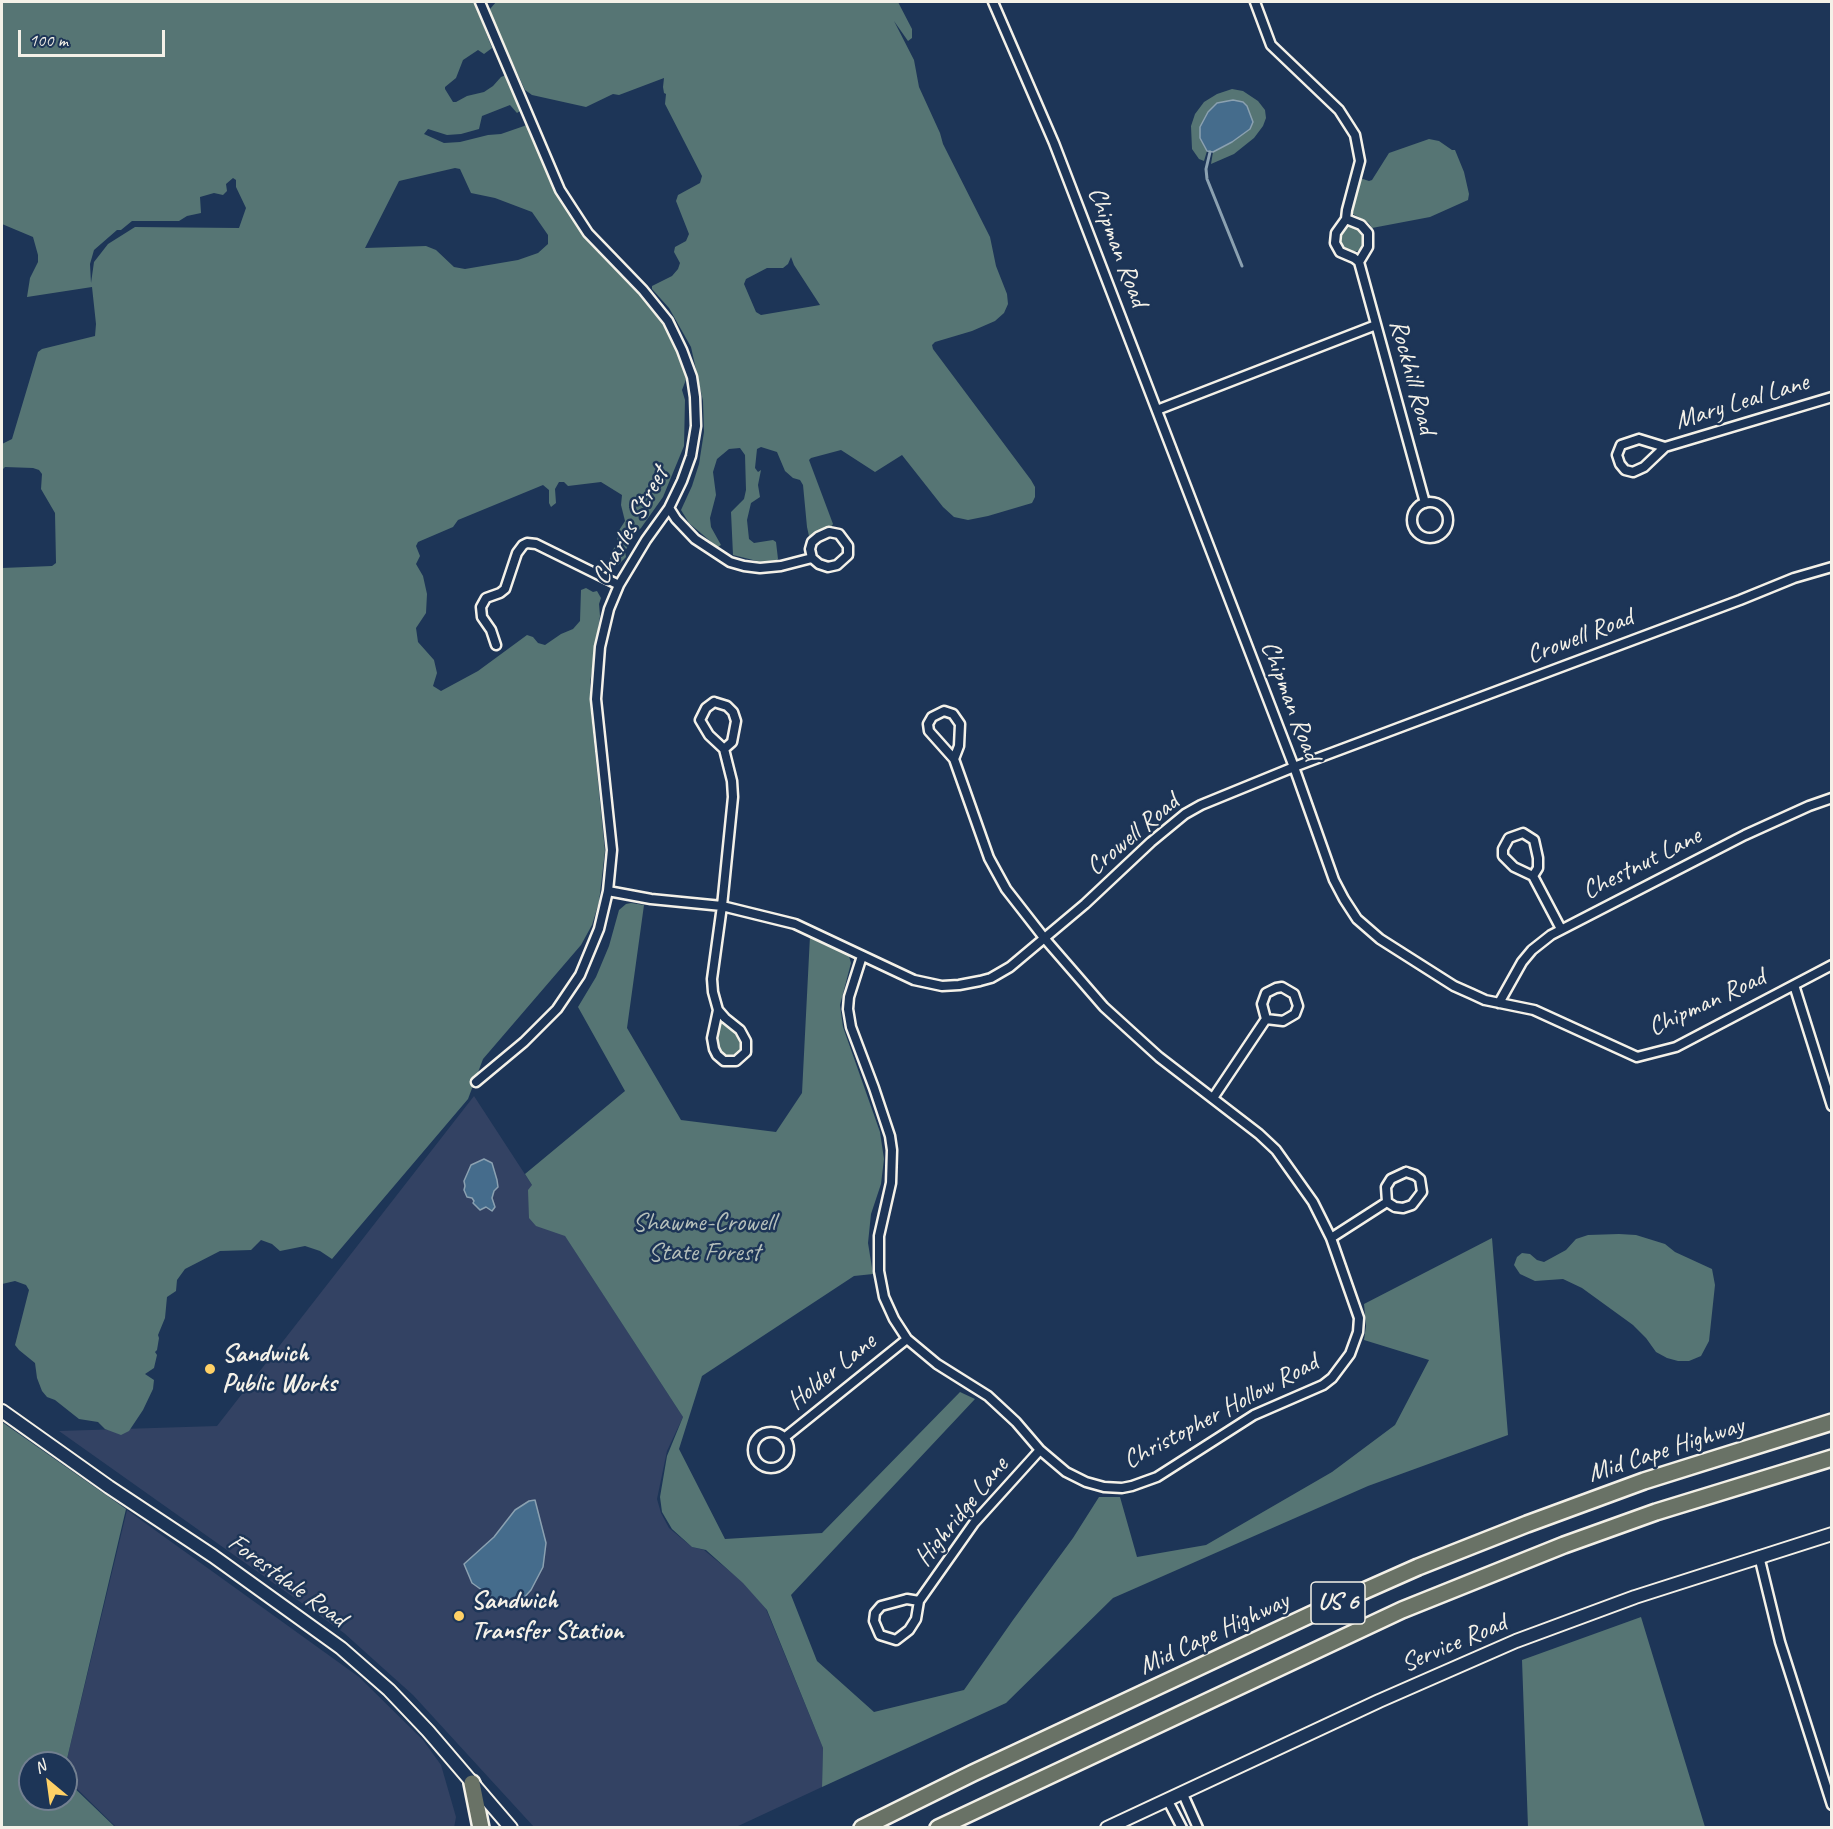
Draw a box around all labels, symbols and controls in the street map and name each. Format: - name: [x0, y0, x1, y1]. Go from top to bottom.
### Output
- scale bar: [21, 18, 168, 56]
- text: 100 m: [29, 29, 68, 51]
- street label: Chipman Road: [1080, 183, 1154, 311]
- street label: Rockhill Road: [1382, 317, 1442, 437]
- street label: Mary Leal Lane: [1672, 367, 1812, 437]
- street label: Charles Street: [586, 462, 676, 590]
- street label: Crowell Road: [1522, 602, 1638, 672]
- street label: Chipman Road: [1253, 637, 1327, 765]
- street label: Crowell Road: [1080, 787, 1186, 883]
- street label: Chestnut Lane: [1577, 821, 1707, 907]
- street label: Chipman Road: [1644, 962, 1770, 1044]
- park label: Shawme-Crowell State Forest: [633, 1207, 775, 1268]
- street label: Holder Lane: [781, 1327, 883, 1417]
- place label: Sandwich Public Works: [222, 1338, 337, 1400]
- street label: Christopher Hollow Road: [1118, 1348, 1324, 1476]
- marker: Sandwich Public Works: [203, 1362, 217, 1376]
- street label: Mid Cape Highway: [1584, 1410, 1748, 1490]
- street label: Highridge Lane: [908, 1451, 1016, 1573]
- street label: Forestdale Road: [221, 1527, 353, 1635]
- road number: US 6: [1311, 1582, 1365, 1624]
- place label: Sandwich Transfer Station: [471, 1585, 623, 1646]
- street label: Mid Cape Highway: [1134, 1586, 1294, 1682]
- street label: Service Road: [1397, 1608, 1511, 1680]
- marker: Sandwich Transfer Station: [452, 1609, 466, 1623]
- north arrow: [18, 1751, 78, 1811]
- text: N: [31, 1756, 49, 1778]

